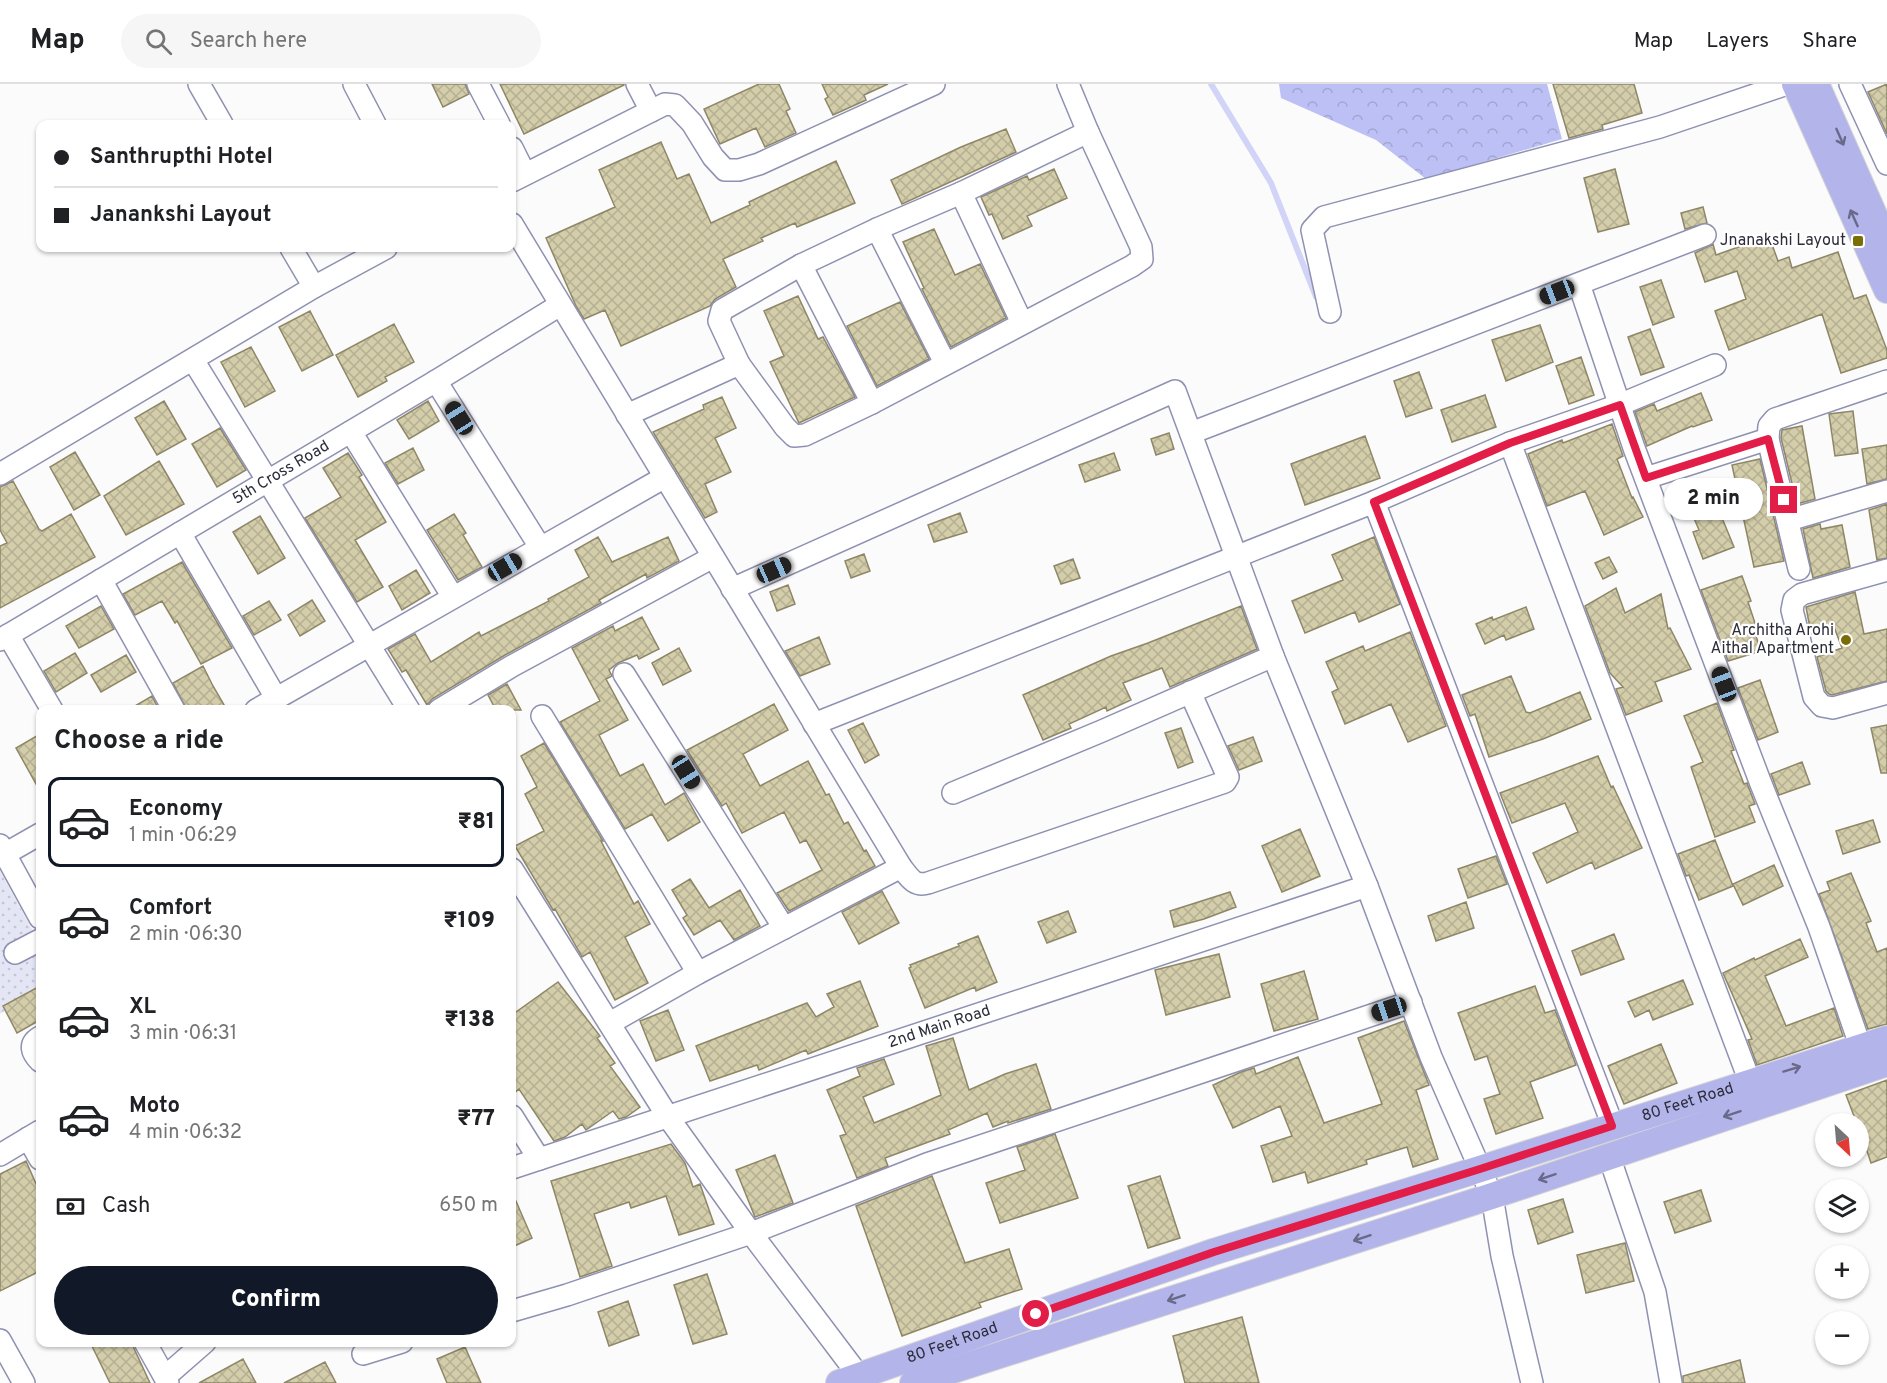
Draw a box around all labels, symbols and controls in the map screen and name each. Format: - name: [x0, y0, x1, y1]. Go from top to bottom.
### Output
- search box: [121, 14, 541, 68]
- text: Map: [30, 23, 85, 59]
- icon: search: [142, 25, 175, 58]
- text: Search here: [190, 28, 307, 55]
- text: Map: [1634, 28, 1673, 55]
- text: Layers: [1706, 28, 1769, 55]
- text: Share: [1802, 28, 1857, 55]
- one-way arrow: [1835, 128, 1846, 146]
- text: Santhrupthi Hotel: [90, 144, 273, 171]
- text: Janankshi Layout: [90, 202, 271, 229]
- one-way arrow: [1848, 209, 1859, 228]
- place label: Jnanakshi Layout: [1720, 231, 1846, 251]
- marker: Jnanakshi Layout: [1851, 234, 1865, 248]
- car: [1537, 277, 1577, 307]
- car: [442, 398, 476, 438]
- street label: 5th Cross Road: [229, 436, 333, 509]
- callout: 2 min: [1664, 479, 1763, 521]
- text: 2 min: [1687, 486, 1740, 512]
- route end: [1770, 486, 1797, 513]
- car: [485, 550, 525, 584]
- car: [754, 554, 794, 586]
- place label: Architha Arohi Aithal Apartment: [1711, 621, 1834, 659]
- marker: Architha Arohi Aithal Apartment: [1839, 633, 1853, 647]
- car: [1709, 664, 1739, 704]
- text: Choose a ride: [54, 724, 224, 758]
- car: [669, 752, 703, 792]
- icon: car: [57, 795, 111, 849]
- text: Economy: [129, 796, 223, 823]
- text: ₹81: [457, 809, 495, 836]
- text: 1 min · 06:29: [129, 823, 237, 849]
- icon: car: [57, 894, 111, 948]
- text: Comfort: [129, 895, 212, 922]
- text: ₹109: [443, 908, 495, 935]
- text: 2 min · 06:30: [129, 922, 243, 948]
- icon: car: [57, 993, 111, 1047]
- text: XL: [129, 994, 156, 1021]
- car: [1369, 995, 1409, 1023]
- street label: 2nd Main Road: [886, 1001, 993, 1053]
- text: ₹138: [444, 1007, 495, 1034]
- text: 3 min · 06:31: [129, 1021, 237, 1047]
- one-way arrow: [1782, 1063, 1801, 1074]
- street label: 80 Feet Road: [1639, 1079, 1736, 1127]
- icon: car: [57, 1092, 111, 1146]
- text: Moto: [129, 1093, 180, 1120]
- text: ₹77: [457, 1106, 495, 1133]
- one-way arrow: [1723, 1109, 1742, 1120]
- north arrow: [1815, 1113, 1869, 1167]
- map controls: [1815, 1113, 1869, 1365]
- text: 4 min · 06:32: [129, 1120, 242, 1146]
- one-way arrow: [1538, 1172, 1557, 1183]
- button: layers: [1815, 1179, 1869, 1233]
- icon: cash: [54, 1190, 87, 1223]
- text: Cash: [102, 1193, 151, 1220]
- text: 650 m: [439, 1193, 498, 1219]
- one-way arrow: [1353, 1233, 1372, 1244]
- button: +: [1815, 1245, 1869, 1299]
- button: Confirm: [54, 1266, 498, 1335]
- one-way arrow: [1167, 1293, 1186, 1304]
- route start: [1022, 1300, 1049, 1327]
- button: −: [1815, 1311, 1869, 1365]
- street label: 80 Feet Road: [904, 1318, 1001, 1369]

